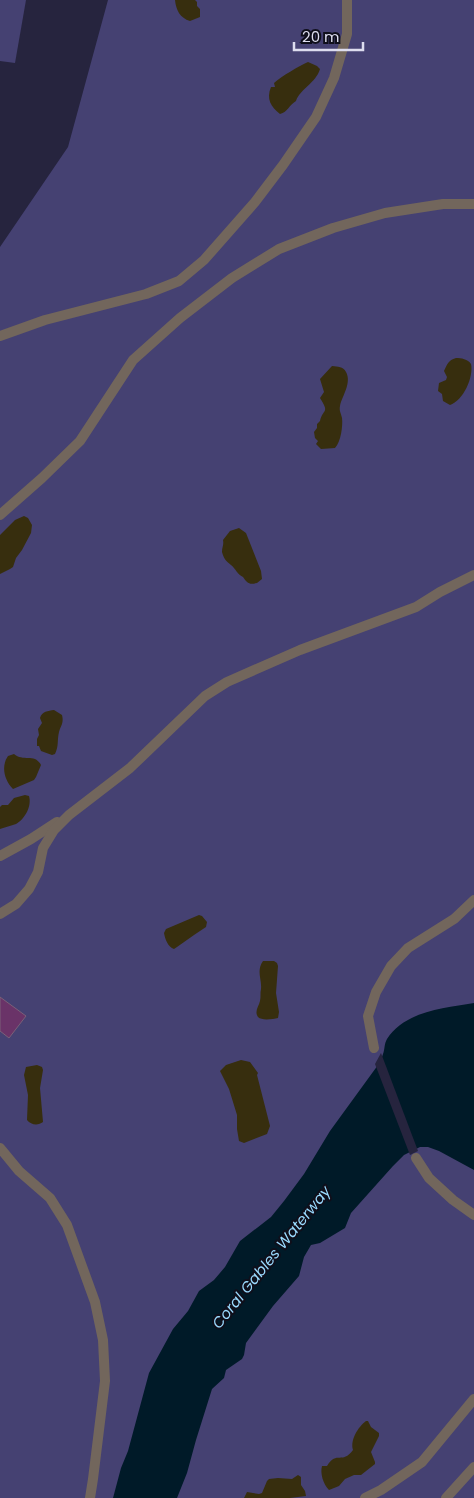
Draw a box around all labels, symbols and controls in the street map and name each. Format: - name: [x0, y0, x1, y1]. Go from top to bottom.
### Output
- scale bar: [294, 20, 363, 52]
- text: 20 m: [302, 26, 340, 47]
- water label: Coral Gables Waterway: [207, 1181, 336, 1333]

